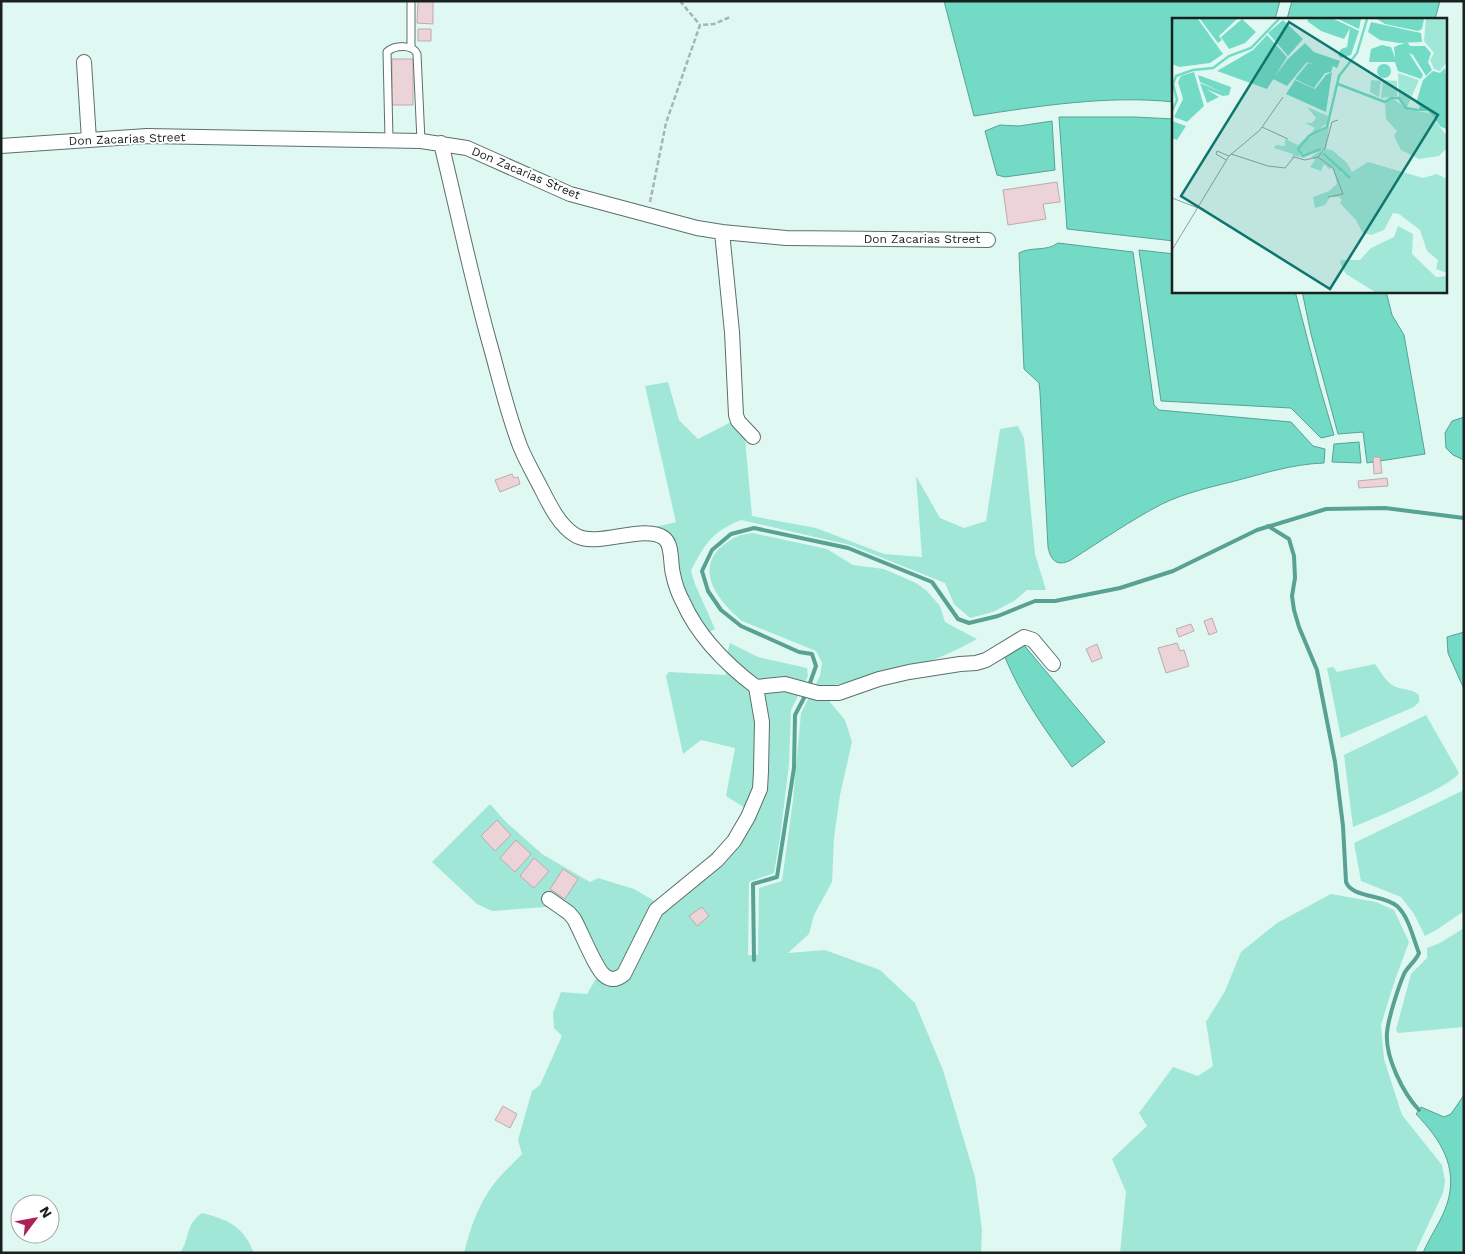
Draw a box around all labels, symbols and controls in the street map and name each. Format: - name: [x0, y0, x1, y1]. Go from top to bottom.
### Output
- inset map: [1172, 18, 1448, 292]
- street label: Don Zacarias Street: [68, 130, 186, 148]
- street label: Don Zacarias Street: [470, 144, 582, 202]
- street label: Don Zacarias Street: [864, 232, 980, 246]
- north arrow: [10, 1194, 60, 1244]
- text: N: [36, 1203, 56, 1221]

